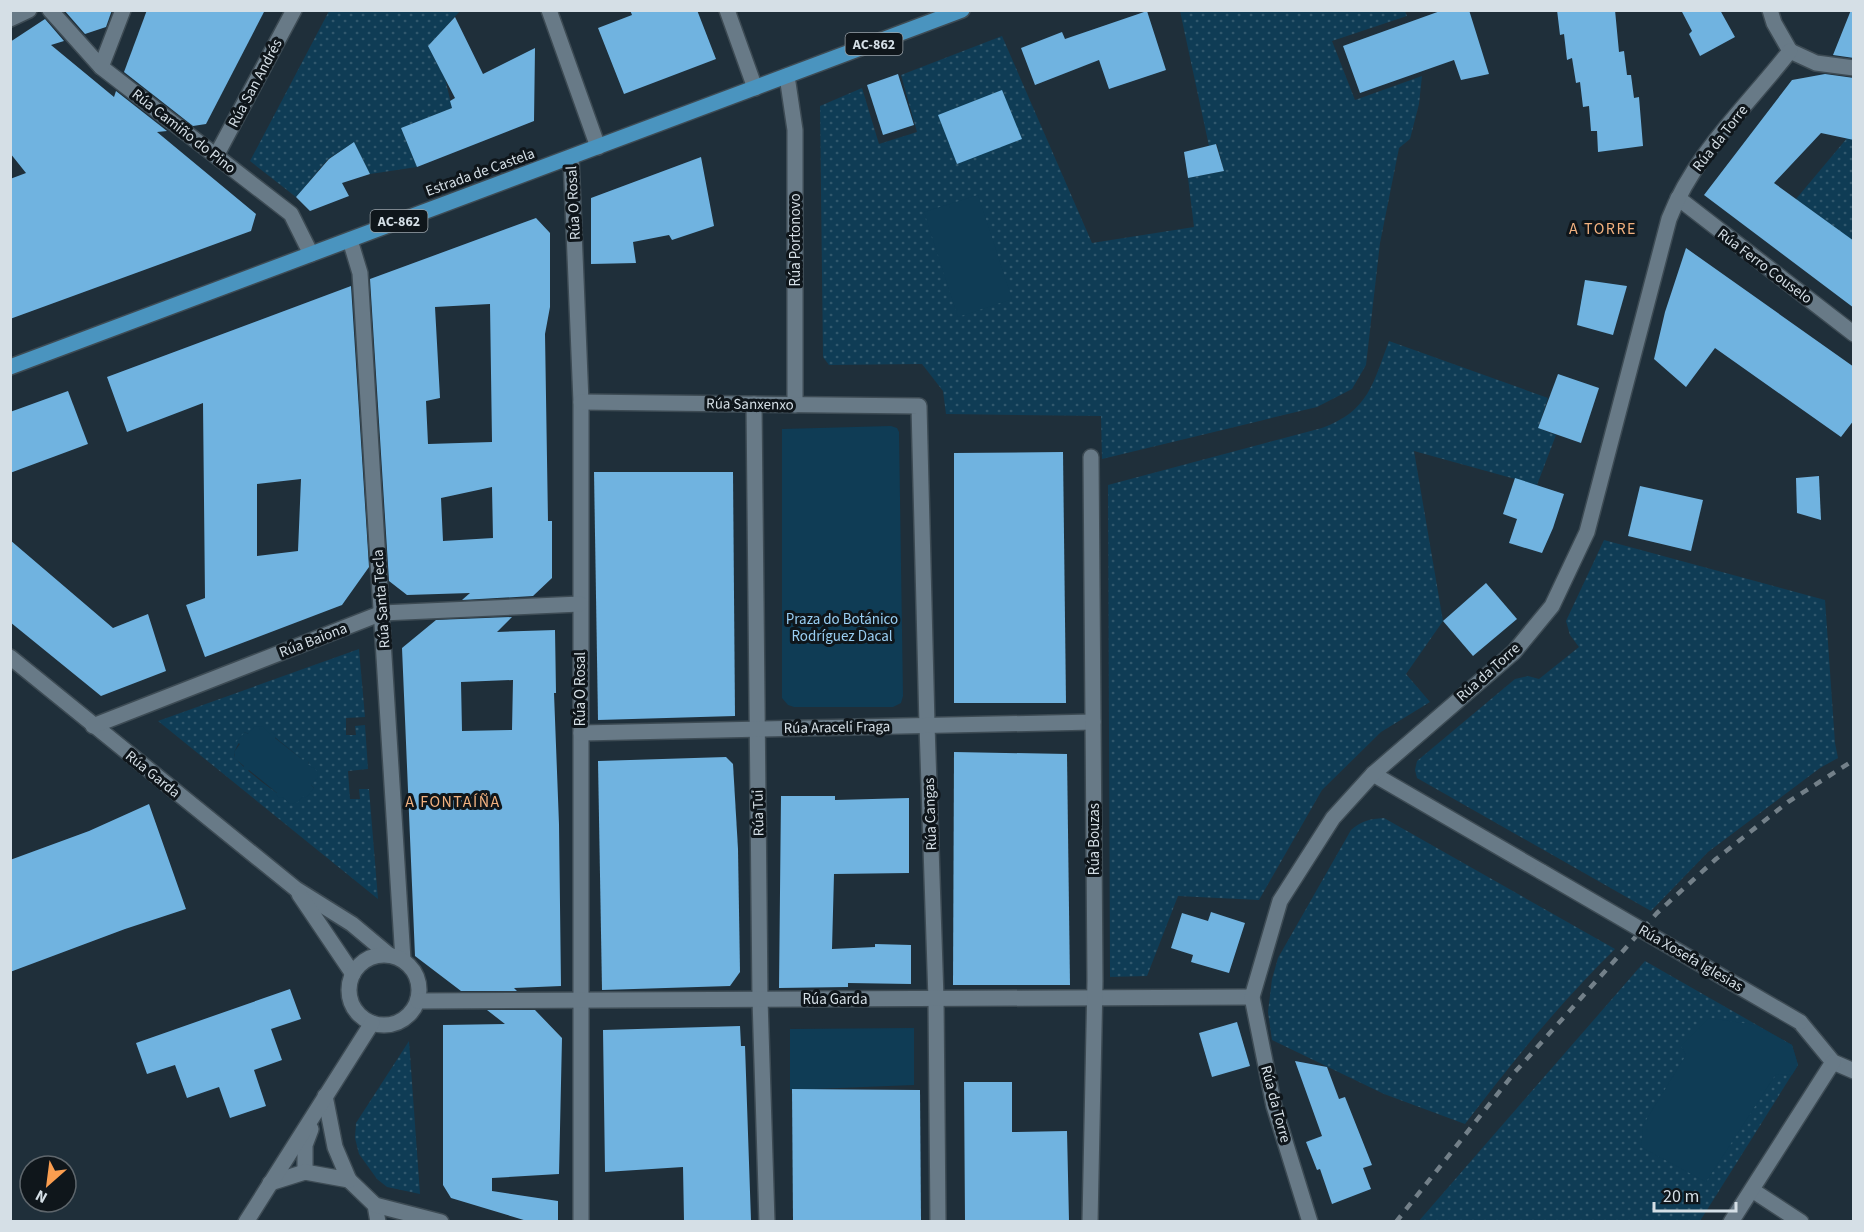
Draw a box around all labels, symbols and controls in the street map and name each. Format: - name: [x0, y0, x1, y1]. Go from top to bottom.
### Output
- road number: AC-862: [846, 33, 902, 55]
- street label: Rúa San Andrés: [223, 35, 288, 131]
- street label: Rúa Camiño do Pino: [127, 84, 240, 179]
- street label: Rúa da Torre: [1688, 101, 1753, 176]
- street label: Estrada de Castela: [423, 143, 538, 202]
- street label: Rúa O Rosal: [561, 165, 586, 241]
- street label: Rúa Portonovo: [785, 193, 806, 287]
- road number: AC-862: [370, 210, 428, 232]
- district label: A TORRE: [1569, 218, 1637, 240]
- street label: Rúa Ferro Couselo: [1713, 224, 1816, 309]
- street label: Rúa Sanxenxo: [706, 393, 794, 416]
- street label: Rúa Santa Tecla: [368, 549, 395, 649]
- park label: Praza do Botánico Rodríguez Dacal: [786, 609, 898, 647]
- street label: Rúa Baiona: [276, 618, 350, 663]
- street label: Rúa da Torre: [1452, 638, 1525, 707]
- street label: Rúa O Rosal: [570, 652, 591, 726]
- street label: Rúa Araceli Fraga: [783, 716, 891, 739]
- street label: Rúa Garda: [121, 746, 185, 803]
- street label: Rúa Cangas: [919, 777, 942, 851]
- street label: Rúa Tui: [748, 790, 769, 836]
- district label: A FONTAÍÑA: [405, 791, 501, 813]
- street label: Rúa Bouzas: [1084, 803, 1105, 875]
- street label: Rúa Xosefa Iglesias: [1634, 920, 1747, 997]
- street label: Rúa Garda: [802, 989, 868, 1010]
- street label: Rúa da Torre: [1255, 1063, 1296, 1145]
- north arrow: [18, 1154, 78, 1214]
- scale bar: [1654, 1175, 1736, 1213]
- text: N: [32, 1184, 51, 1209]
- text: 20 m: [1663, 1184, 1699, 1209]

